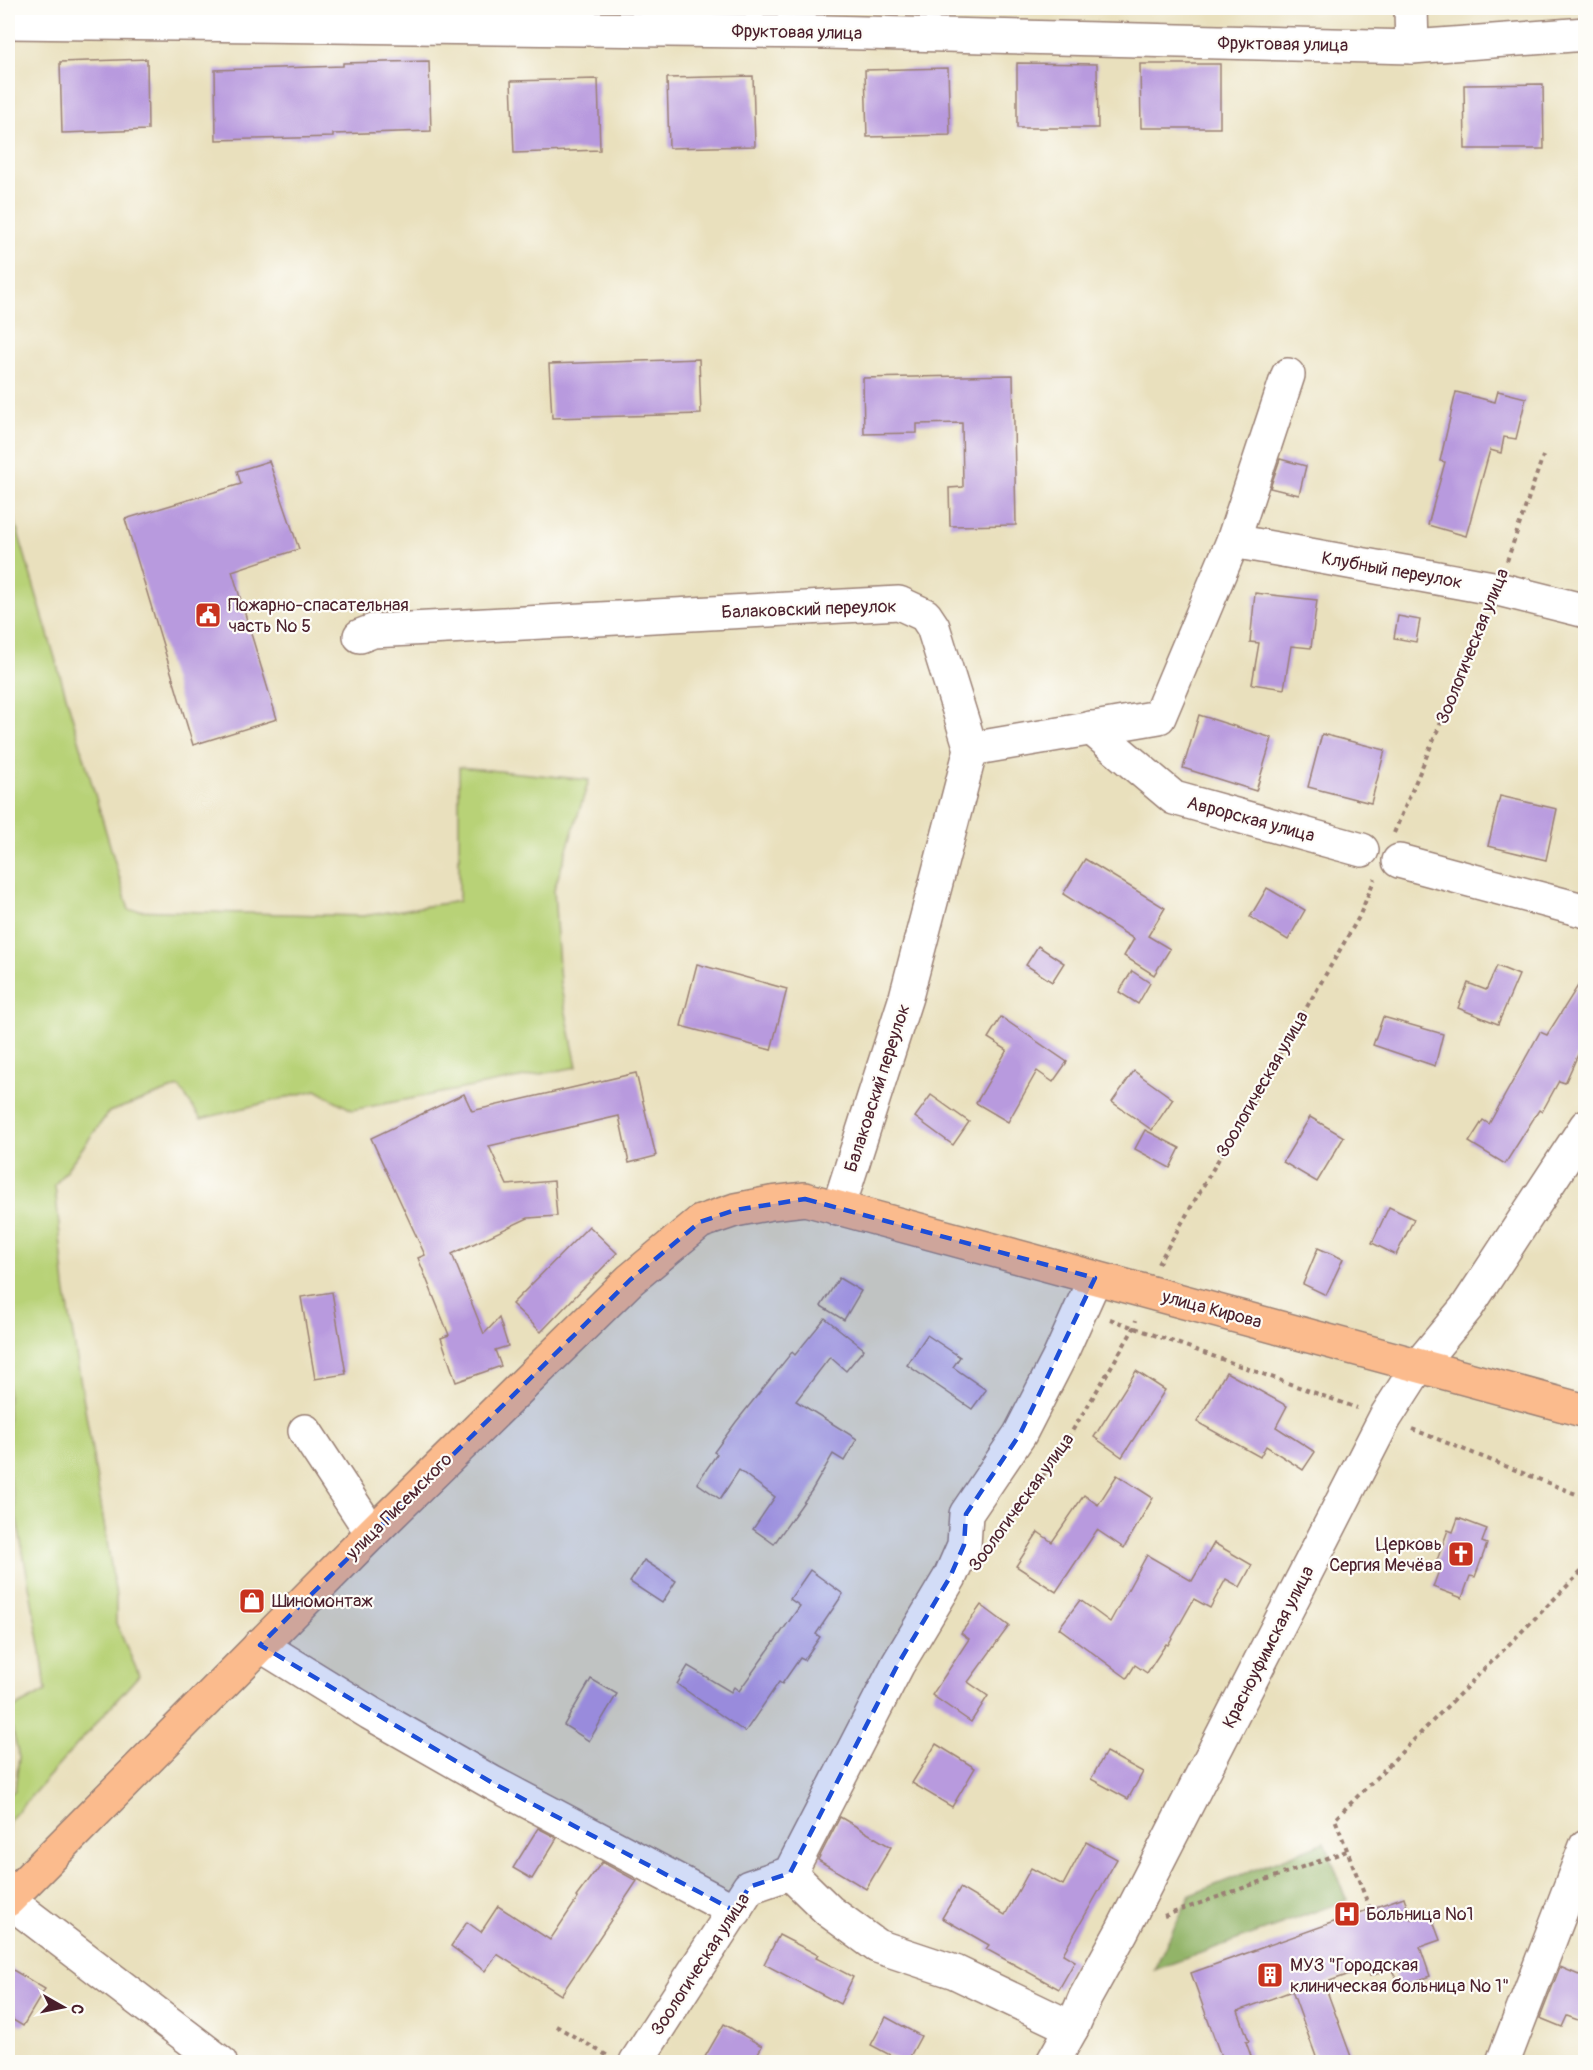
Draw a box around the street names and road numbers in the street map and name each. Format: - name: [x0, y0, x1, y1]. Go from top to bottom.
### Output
- street label: Фруктовая улица: [731, 20, 863, 45]
- street label: Фруктовая улица: [1217, 32, 1349, 57]
- street label: Клубный переулок: [1320, 547, 1464, 594]
- street label: Зоологическая улица: [1431, 565, 1514, 727]
- street label: Балаковский переулок: [721, 595, 897, 624]
- street label: Аврорская улица: [1185, 791, 1317, 848]
- street label: Балаковский переулок: [839, 1001, 916, 1175]
- street label: Зоологическая улица: [1211, 1007, 1314, 1162]
- street label: улица Кирова: [1158, 1285, 1264, 1334]
- street label: Зоологическая улица: [963, 1429, 1079, 1576]
- street label: улица Писемского: [341, 1448, 458, 1565]
- street label: Красноуфимская улица: [1218, 1562, 1319, 1732]
- street label: Зоологическая улица: [646, 1889, 755, 2040]

